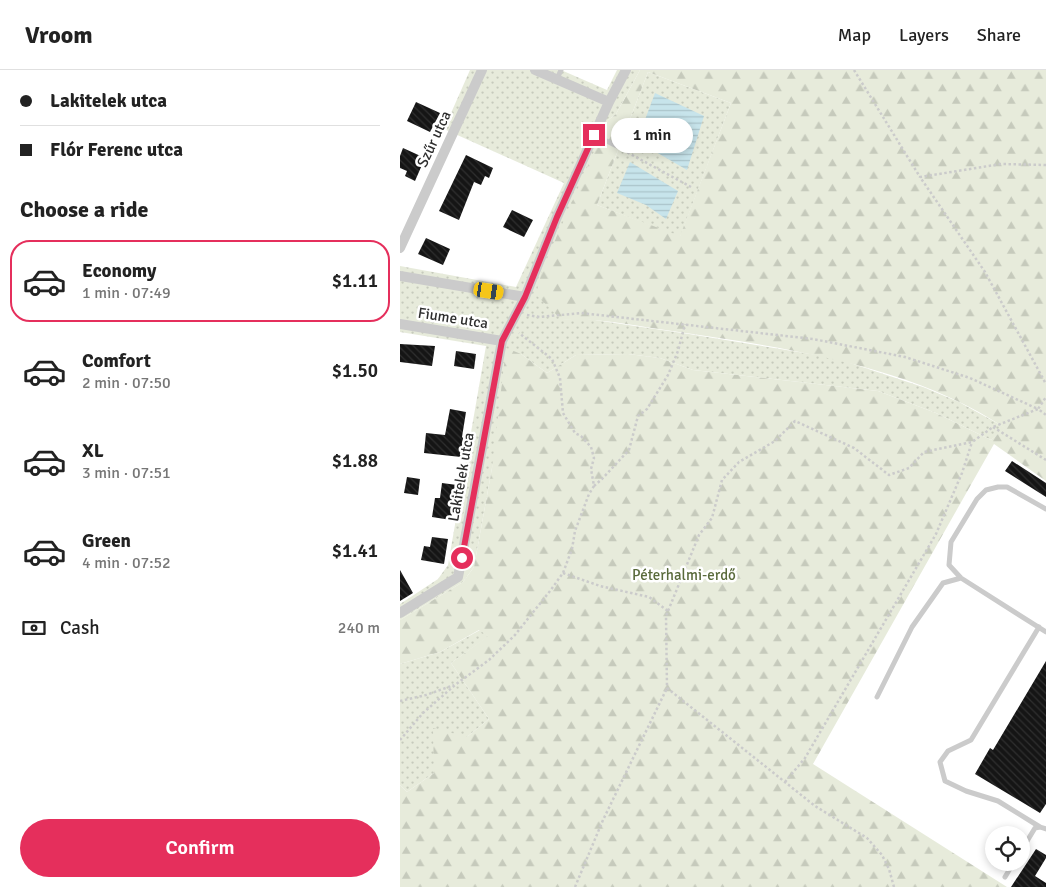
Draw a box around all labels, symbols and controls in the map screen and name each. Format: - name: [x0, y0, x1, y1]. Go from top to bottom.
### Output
- text: Vroom: [25, 20, 93, 50]
- text: Map: [838, 24, 871, 46]
- text: Layers: [899, 24, 949, 46]
- text: Share: [977, 24, 1021, 46]
- text: Lakitelek utca: [50, 89, 167, 113]
- street label: Szűr utca: [413, 108, 455, 170]
- callout: 1 min: [612, 118, 694, 152]
- route end: [583, 124, 605, 146]
- text: 1 min: [633, 125, 671, 145]
- text: Flór Ferenc utca: [50, 138, 183, 162]
- text: Choose a ride: [20, 196, 148, 223]
- icon: car: [22, 259, 67, 304]
- text: Economy: [82, 259, 156, 283]
- text: $1.11: [332, 269, 378, 293]
- car: [473, 281, 504, 301]
- text: 1 min · 07:49: [82, 283, 171, 303]
- street label: Fiume utca: [417, 304, 489, 332]
- icon: car: [22, 349, 67, 394]
- text: Comfort: [82, 349, 151, 373]
- text: $1.50: [332, 359, 378, 383]
- text: 2 min · 07:50: [82, 373, 171, 393]
- street label: Lakitelek utca: [444, 431, 478, 523]
- icon: car: [22, 439, 67, 484]
- text: XL: [82, 439, 104, 463]
- text: $1.88: [332, 449, 378, 473]
- text: 3 min · 07:51: [82, 463, 171, 483]
- icon: car: [22, 529, 67, 574]
- text: Green: [82, 529, 131, 553]
- text: $1.41: [332, 539, 378, 563]
- route start: [451, 547, 473, 569]
- text: 4 min · 07:52: [82, 553, 171, 573]
- park label: Péterhalmi-erdő: [632, 566, 736, 584]
- icon: cash: [20, 614, 48, 642]
- text: Cash: [60, 616, 100, 640]
- text: 240 m: [338, 618, 380, 638]
- button: Confirm: [20, 819, 380, 877]
- map controls: [985, 826, 1030, 871]
- button: locate: [985, 826, 1030, 871]

